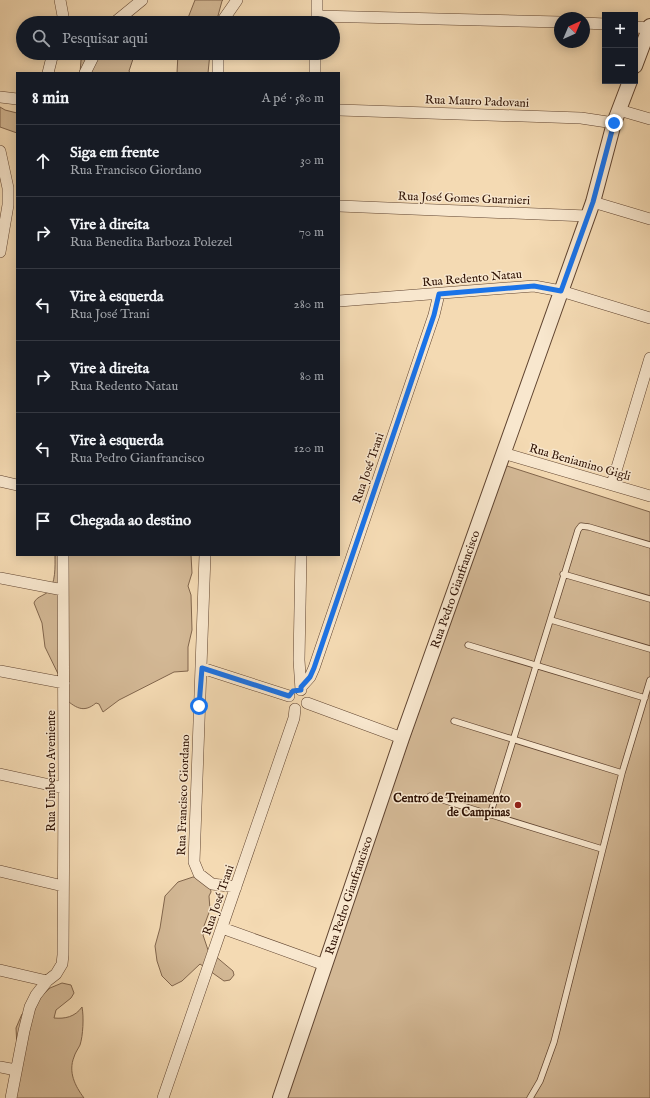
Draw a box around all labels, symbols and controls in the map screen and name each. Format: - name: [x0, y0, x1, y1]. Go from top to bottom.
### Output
- north arrow: [554, 12, 590, 48]
- map controls: [602, 12, 638, 84]
- button: +: [602, 12, 638, 48]
- search box: [16, 16, 340, 60]
- icon: search: [30, 27, 52, 49]
- text: Pesquisar aqui: [62, 29, 148, 48]
- button: −: [602, 48, 638, 84]
- text: 8 min: [32, 88, 69, 109]
- text: A pé · 580 m: [262, 90, 324, 107]
- street label: Rua Mauro Padovani: [425, 92, 529, 111]
- route end: [605, 114, 623, 132]
- text: Siga em frente: [70, 143, 159, 162]
- icon: ahead: [32, 150, 54, 172]
- text: 30 m: [300, 152, 324, 169]
- text: Rua Francisco Giordano: [70, 162, 201, 179]
- street label: Rua José Gomes Guarnieri: [398, 189, 530, 209]
- text: Vire à direita: [70, 215, 149, 234]
- icon: right: [32, 222, 54, 244]
- text: 70 m: [299, 224, 324, 241]
- text: Rua Benedita Barboza Polezel: [70, 234, 232, 251]
- street label: Rua Redento Natau: [422, 267, 522, 290]
- text: Vire à esquerda: [70, 287, 163, 306]
- icon: left: [32, 294, 54, 316]
- text: 280 m: [294, 296, 324, 313]
- text: Rua José Trani: [70, 306, 150, 323]
- text: Vire à direita: [70, 359, 149, 378]
- icon: right: [32, 366, 54, 388]
- text: 80 m: [300, 368, 324, 385]
- text: Rua Redento Natau: [70, 378, 178, 395]
- text: Vire à esquerda: [70, 431, 163, 450]
- street label: Rua José Trani: [349, 431, 388, 506]
- icon: left: [32, 438, 54, 460]
- text: 120 m: [294, 440, 324, 457]
- street label: Rua Beniamino Gigli: [527, 441, 632, 484]
- text: Rua Pedro Gianfrancisco: [70, 450, 205, 467]
- icon: arrive: [32, 510, 54, 532]
- text: Chegada ao destino: [70, 511, 191, 530]
- street label: Rua Pedro Gianfrancisco: [428, 528, 484, 650]
- route start: [190, 697, 208, 715]
- street label: Rua Umberto Aveniente: [44, 710, 59, 832]
- street label: Rua Francisco Giordano: [174, 734, 193, 856]
- place label: Centro de Treinamento de Campinas: [393, 791, 511, 821]
- marker: Centro de Treinamento de Campinas: [513, 800, 523, 810]
- street label: Rua Pedro Gianfrancisco: [322, 834, 376, 957]
- street label: Rua José Trani: [199, 863, 238, 938]

